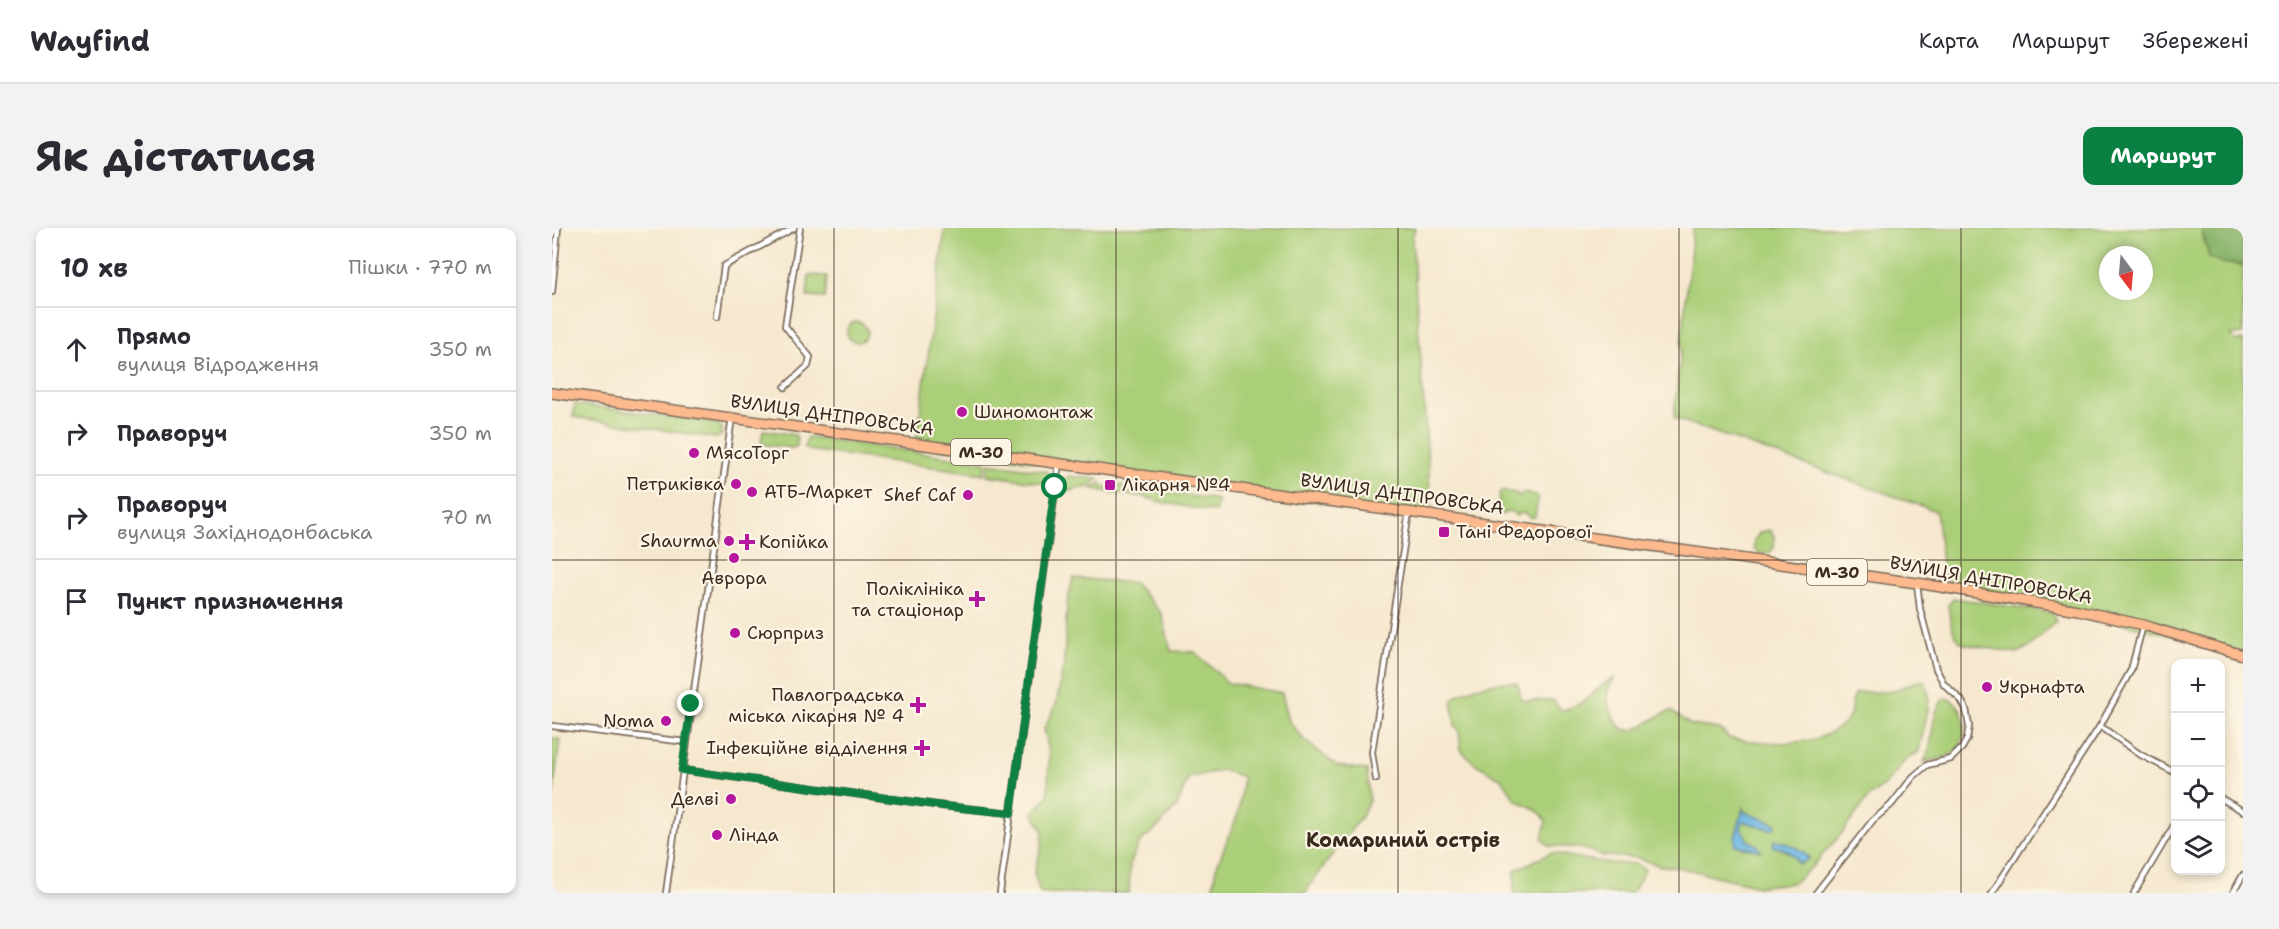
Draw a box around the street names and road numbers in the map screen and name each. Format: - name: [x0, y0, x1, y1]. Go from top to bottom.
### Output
- street label: ВУЛИЦЯ ДНІПРОВСЬКА: [729, 389, 935, 441]
- road number: М-30: [951, 439, 1011, 465]
- street label: ВУЛИЦЯ ДНІПРОВСЬКА: [1299, 468, 1505, 520]
- street label: ВУЛИЦЯ ДНІПРОВСЬКА: [1888, 550, 2094, 610]
- road number: М-30: [1807, 559, 1867, 585]

